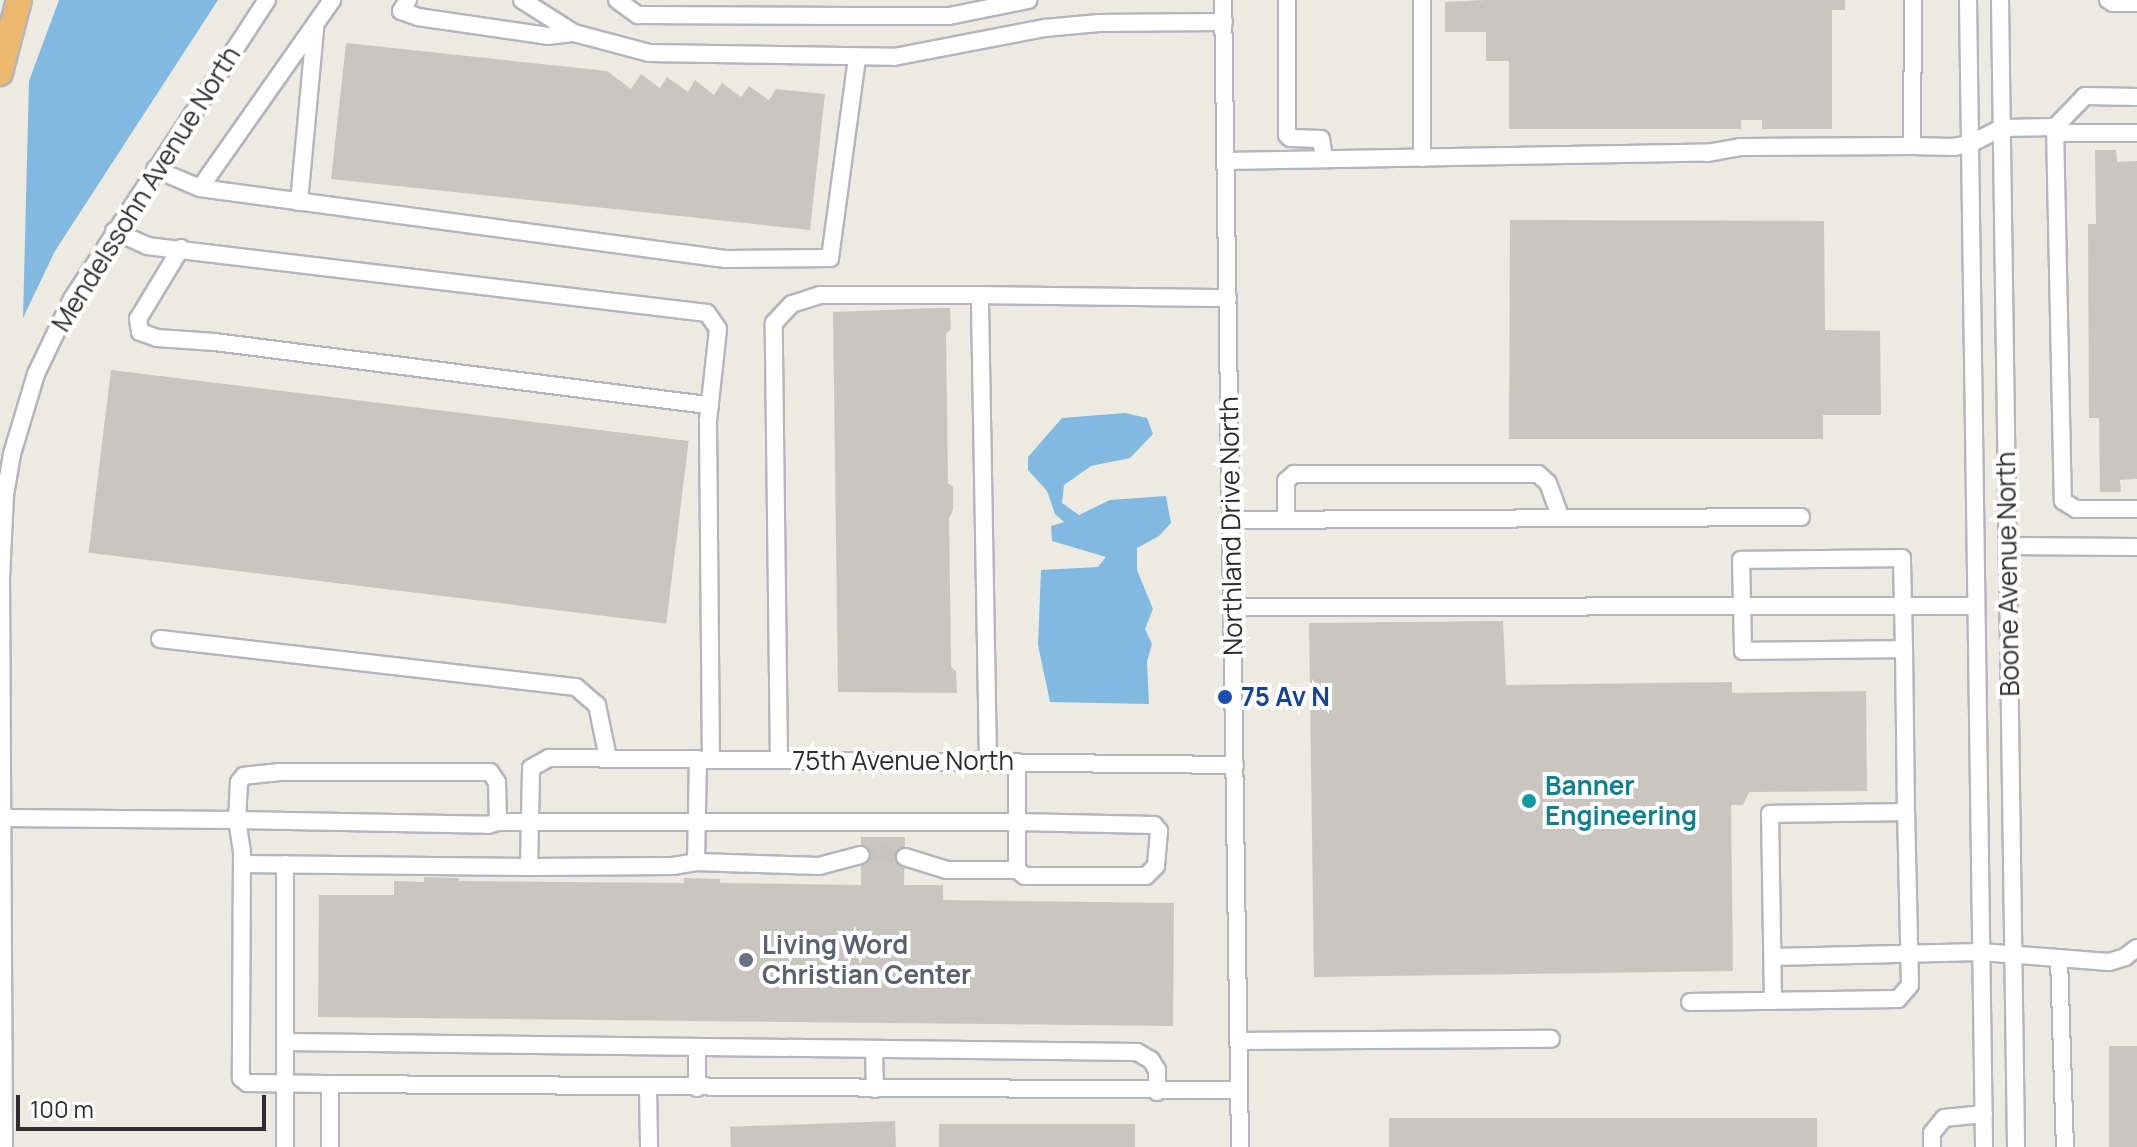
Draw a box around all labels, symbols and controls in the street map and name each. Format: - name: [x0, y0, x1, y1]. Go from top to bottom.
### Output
- street label: Mendelssohn Avenue North: [45, 41, 247, 337]
- street label: Northland Drive North: [1213, 396, 1249, 656]
- street label: Boone Avenue North: [1990, 451, 2026, 697]
- place label: 75 Av N: [1241, 681, 1330, 713]
- marker: 75 Av N: [1216, 688, 1234, 706]
- street label: 75th Avenue North: [792, 745, 1014, 777]
- place label: Banner Engineering: [1545, 770, 1697, 832]
- marker: Banner Engineering: [1520, 792, 1538, 810]
- place label: Living Word Christian Center: [762, 929, 971, 990]
- marker: Living Word Christian Center: [737, 951, 755, 969]
- scale bar: [20, 1079, 270, 1129]
- text: 100 m: [30, 1092, 94, 1125]

